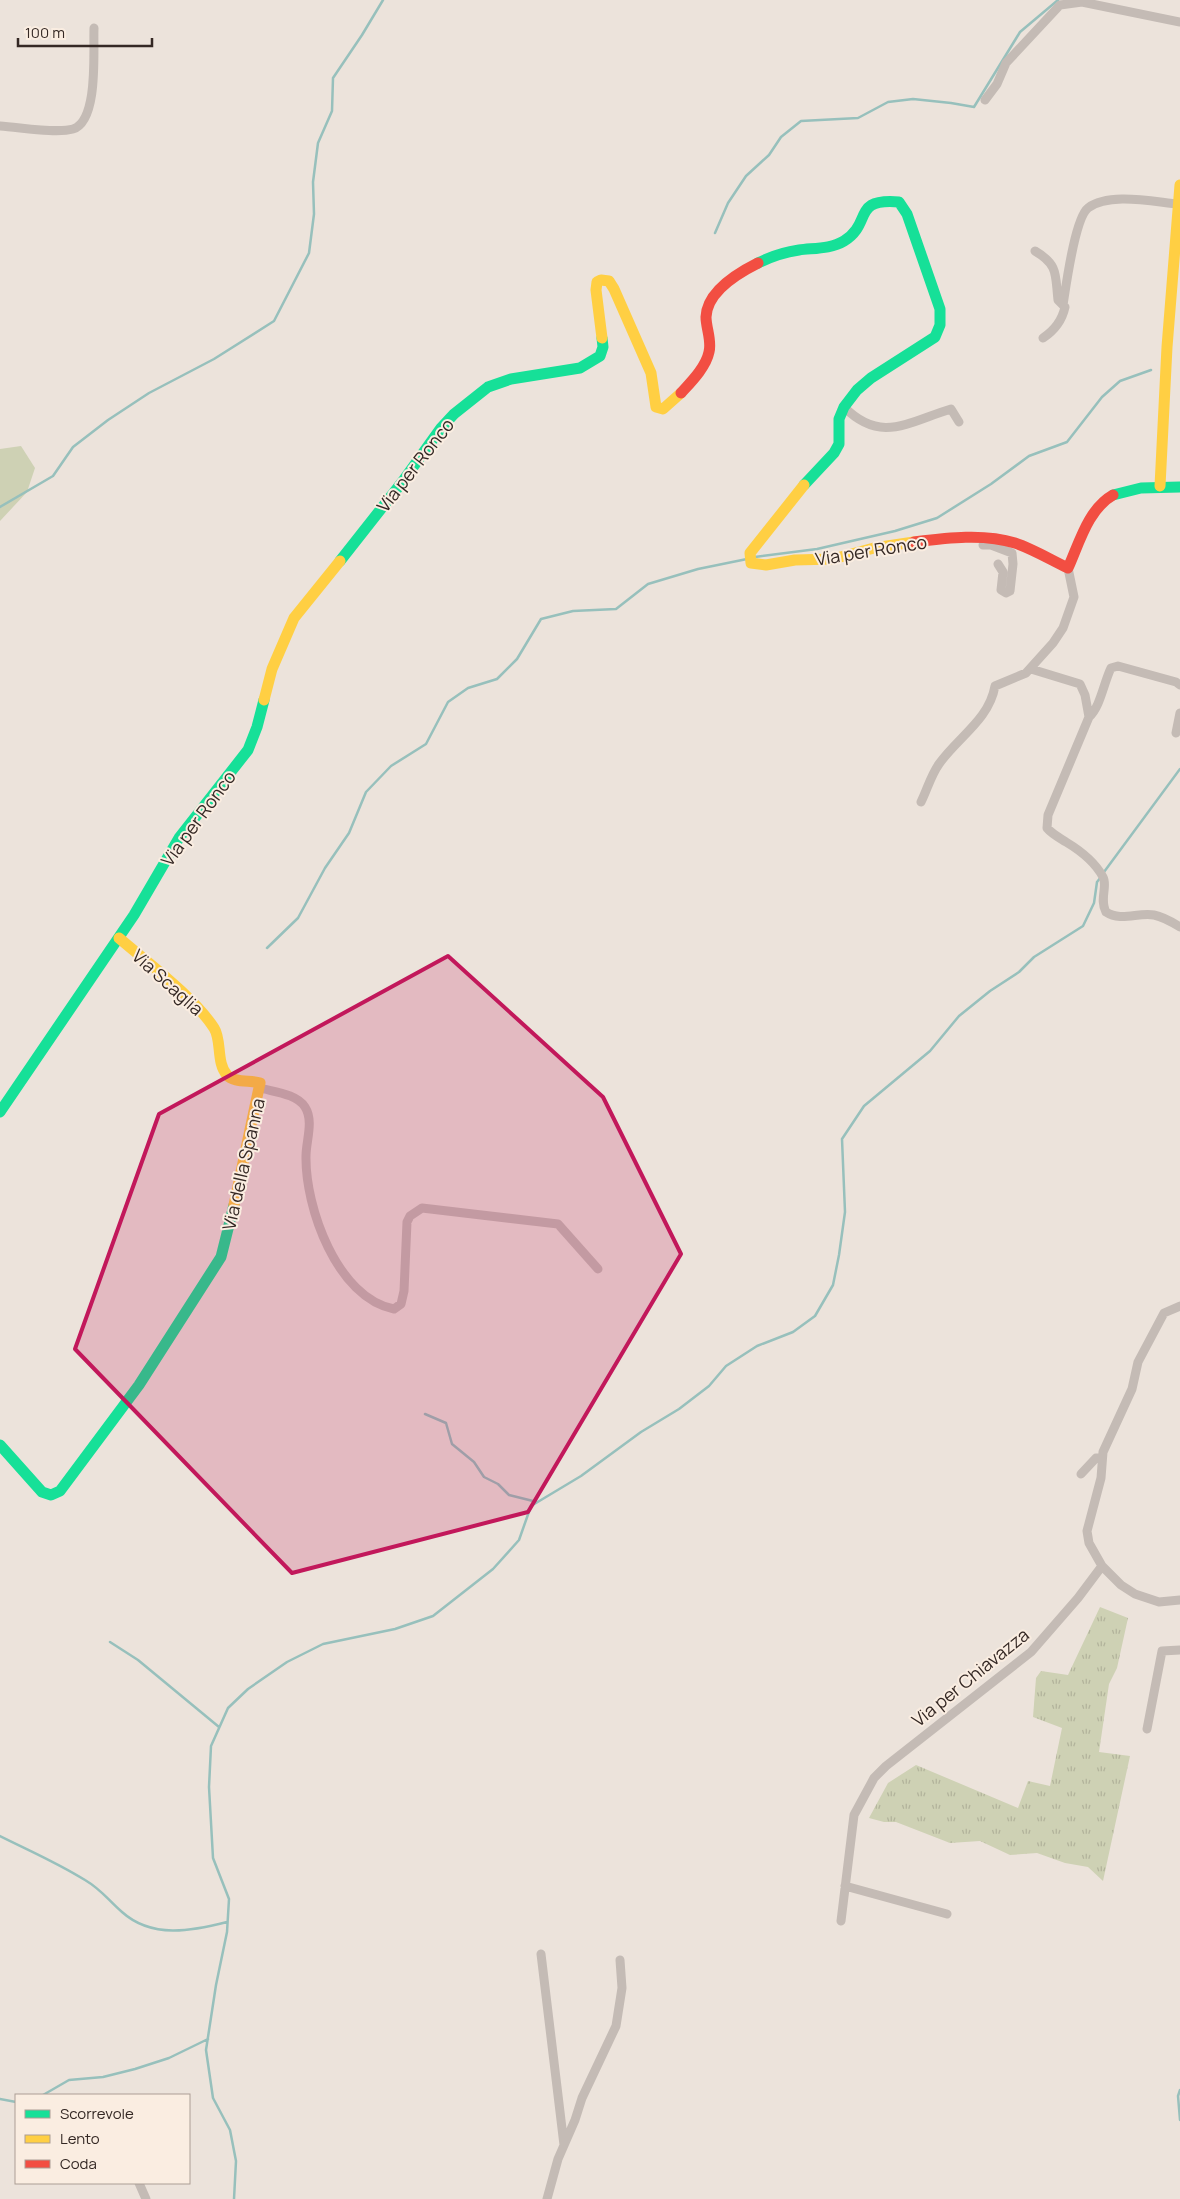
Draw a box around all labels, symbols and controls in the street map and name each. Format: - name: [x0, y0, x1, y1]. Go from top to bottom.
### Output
- scale bar: [18, 15, 151, 47]
- text: 100 m: [25, 22, 65, 43]
- street label: Via per Ronco: [371, 413, 459, 517]
- street label: Via per Ronco: [814, 529, 928, 571]
- street label: Via per Ronco: [155, 765, 241, 871]
- street label: Via Scaglia: [127, 944, 209, 1020]
- street label: Via della Spanna: [216, 1096, 270, 1232]
- street label: Via per Chiavazza: [906, 1622, 1034, 1732]
- legend: [15, 2094, 190, 2184]
- text: Scorrevole: [60, 2103, 134, 2124]
- text: Lento: [60, 2128, 100, 2149]
- text: Coda: [60, 2153, 97, 2174]

